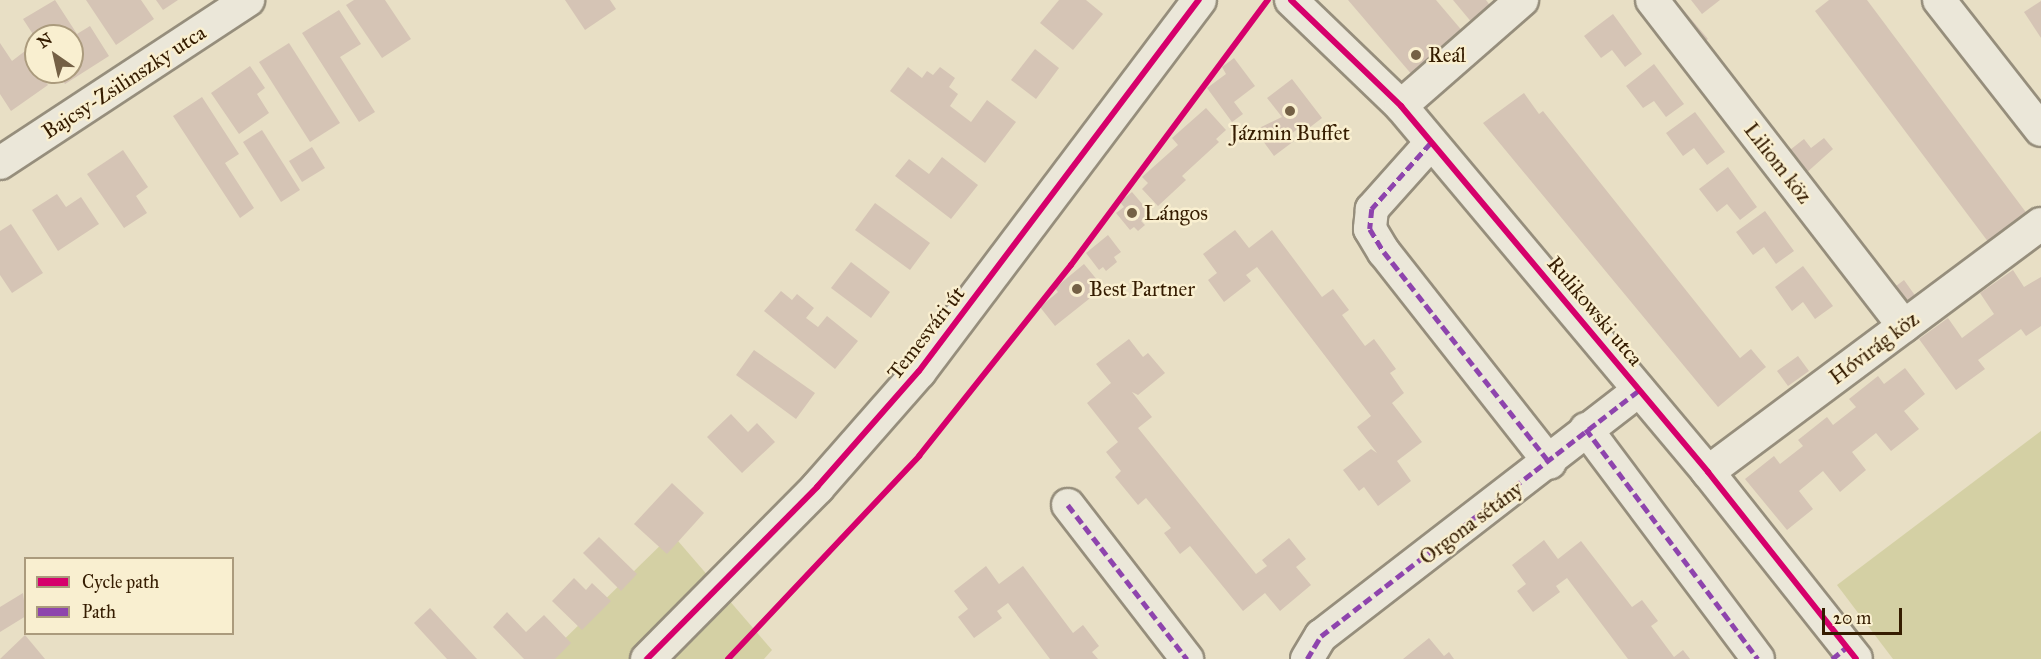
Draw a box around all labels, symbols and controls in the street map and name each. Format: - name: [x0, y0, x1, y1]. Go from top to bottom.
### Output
- street label: Bajcsy-Zsilinszky utca: [37, 20, 211, 144]
- north arrow: [24, 24, 84, 84]
- text: N: [34, 29, 56, 52]
- place label: Reál: [1428, 42, 1466, 68]
- marker: Reál: [1409, 48, 1423, 62]
- marker: Jázmin Buffet: [1283, 104, 1297, 118]
- street label: Liliom köz: [1739, 118, 1817, 208]
- place label: Jázmin Buffet: [1230, 120, 1350, 146]
- place label: Lángos: [1144, 200, 1208, 226]
- marker: Lángos: [1125, 206, 1139, 220]
- street label: Rulikowski utca: [1542, 251, 1648, 371]
- place label: Best Partner: [1089, 276, 1195, 302]
- street label: Temesvári út: [882, 281, 970, 385]
- marker: Best Partner: [1070, 282, 1084, 296]
- street label: Hóvirág köz: [1824, 306, 1924, 390]
- street label: Orgona sétány: [1414, 476, 1528, 570]
- legend: [24, 557, 234, 635]
- text: Cycle path: [82, 571, 159, 593]
- scale bar: [1825, 596, 1904, 634]
- text: Path: [82, 601, 116, 623]
- text: 20 m: [1833, 607, 1871, 629]

